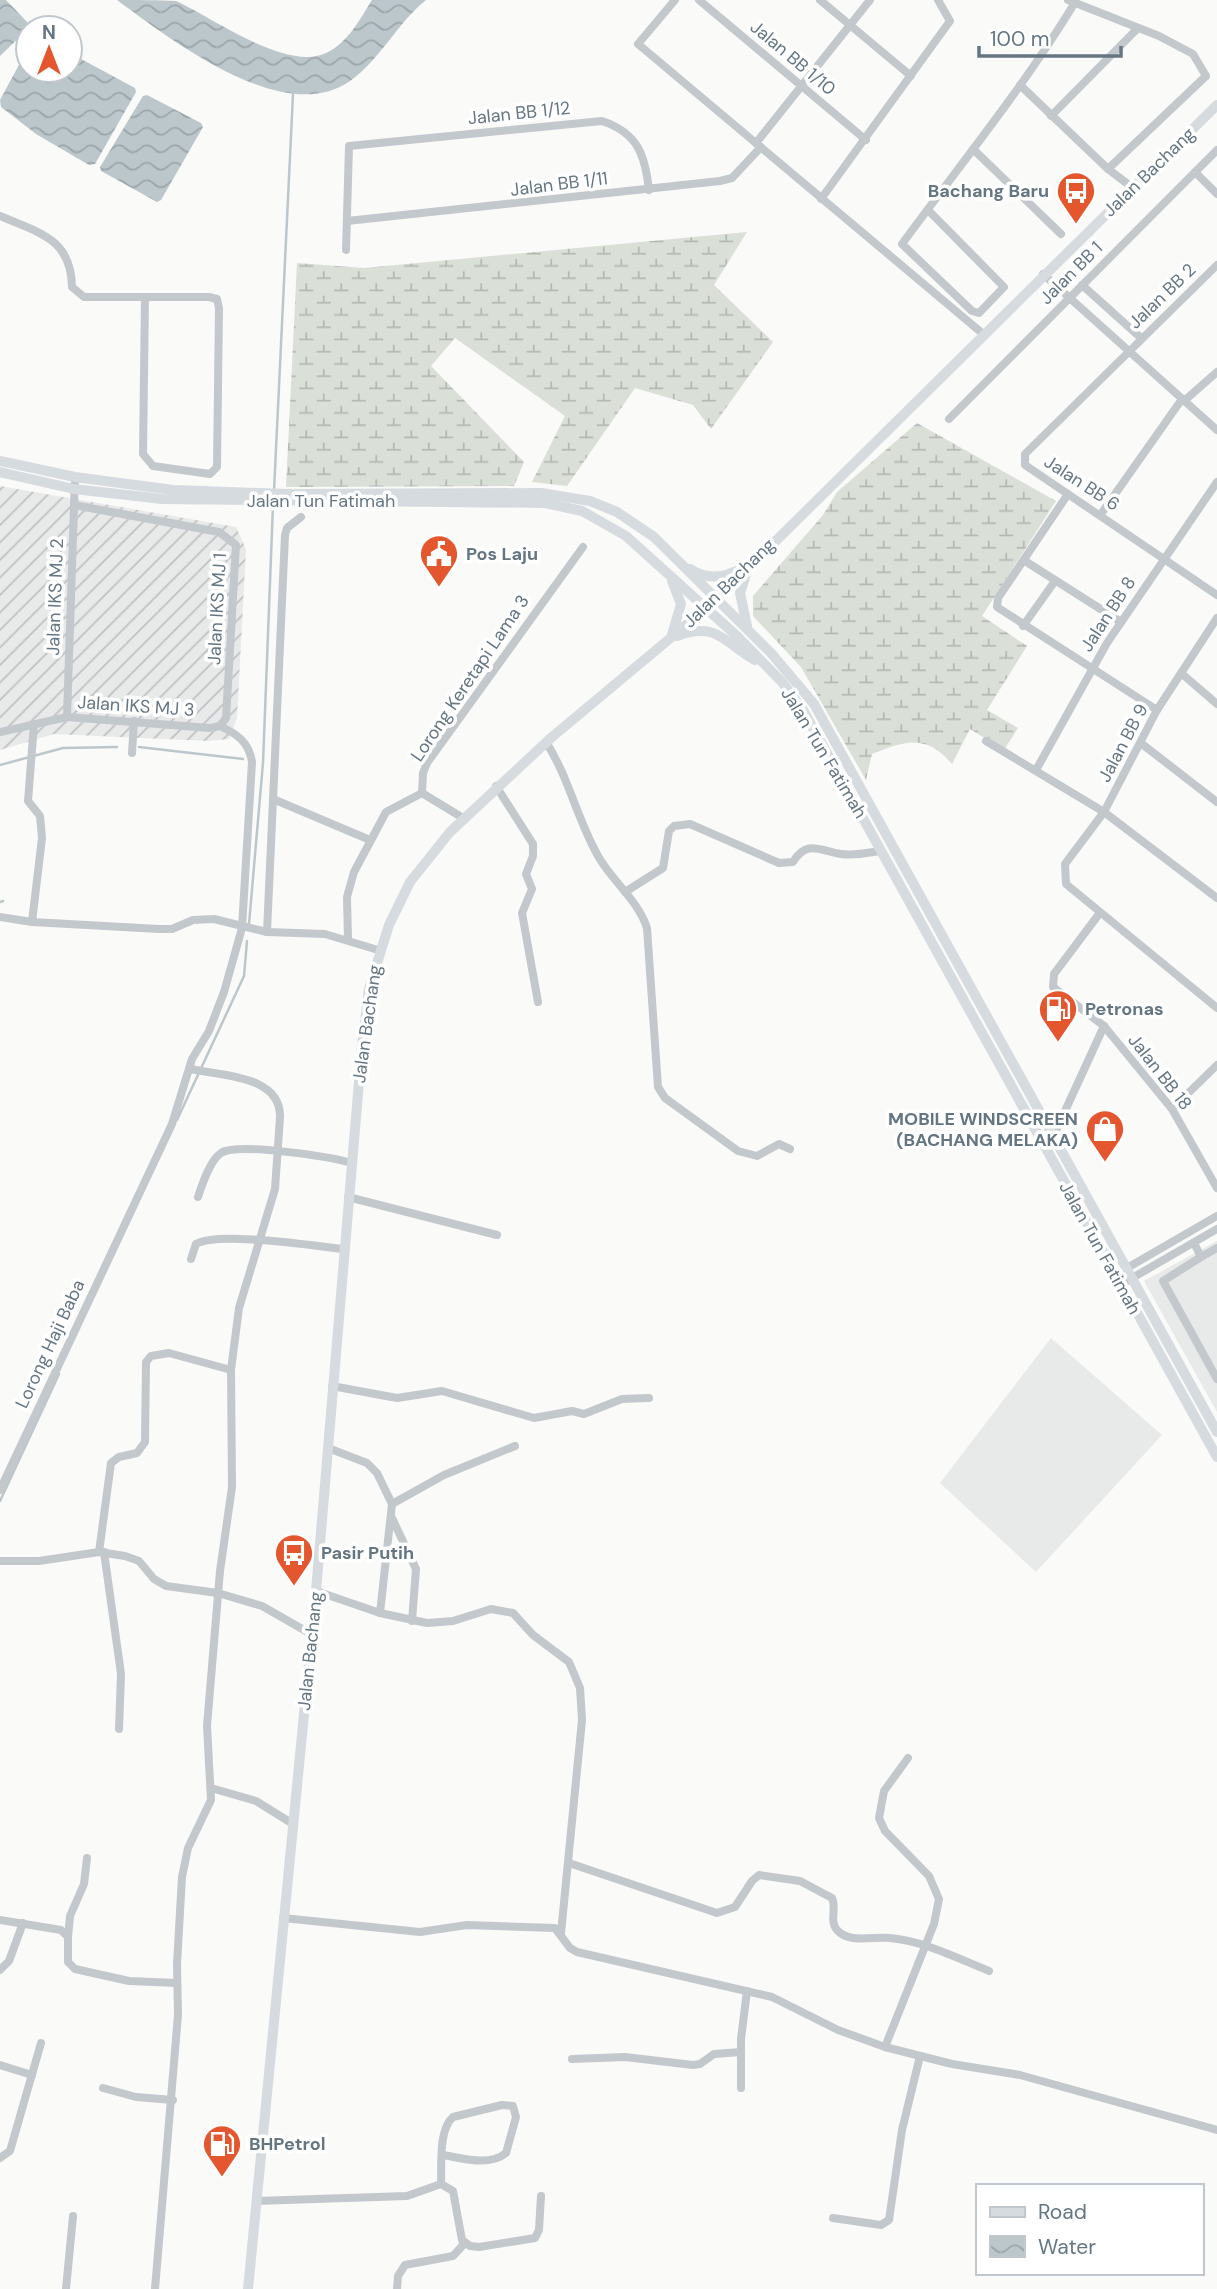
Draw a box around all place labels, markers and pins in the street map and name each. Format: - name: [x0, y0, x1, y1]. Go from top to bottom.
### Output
- bus stop icon: Bachang Baru: [1055, 170, 1097, 225]
- place label: Bachang Baru: [928, 179, 1049, 203]
- public building icon: Pos Laju: [418, 533, 460, 588]
- place label: Pos Laju: [466, 542, 538, 566]
- fuel station icon: Petronas: [1037, 988, 1079, 1043]
- place label: Petronas: [1085, 997, 1164, 1021]
- place label: MOBILE WINDSCREEN (BACHANG MELAKA): [888, 1107, 1078, 1152]
- shop icon: MOBILE WINDSCREEN (BACHANG MELAKA): [1084, 1108, 1126, 1163]
- bus stop icon: Pasir Putih: [273, 1532, 315, 1587]
- place label: Pasir Putih: [321, 1541, 414, 1565]
- fuel station icon: BHPetrol: [201, 2123, 243, 2178]
- place label: BHPetrol: [249, 2132, 325, 2156]

